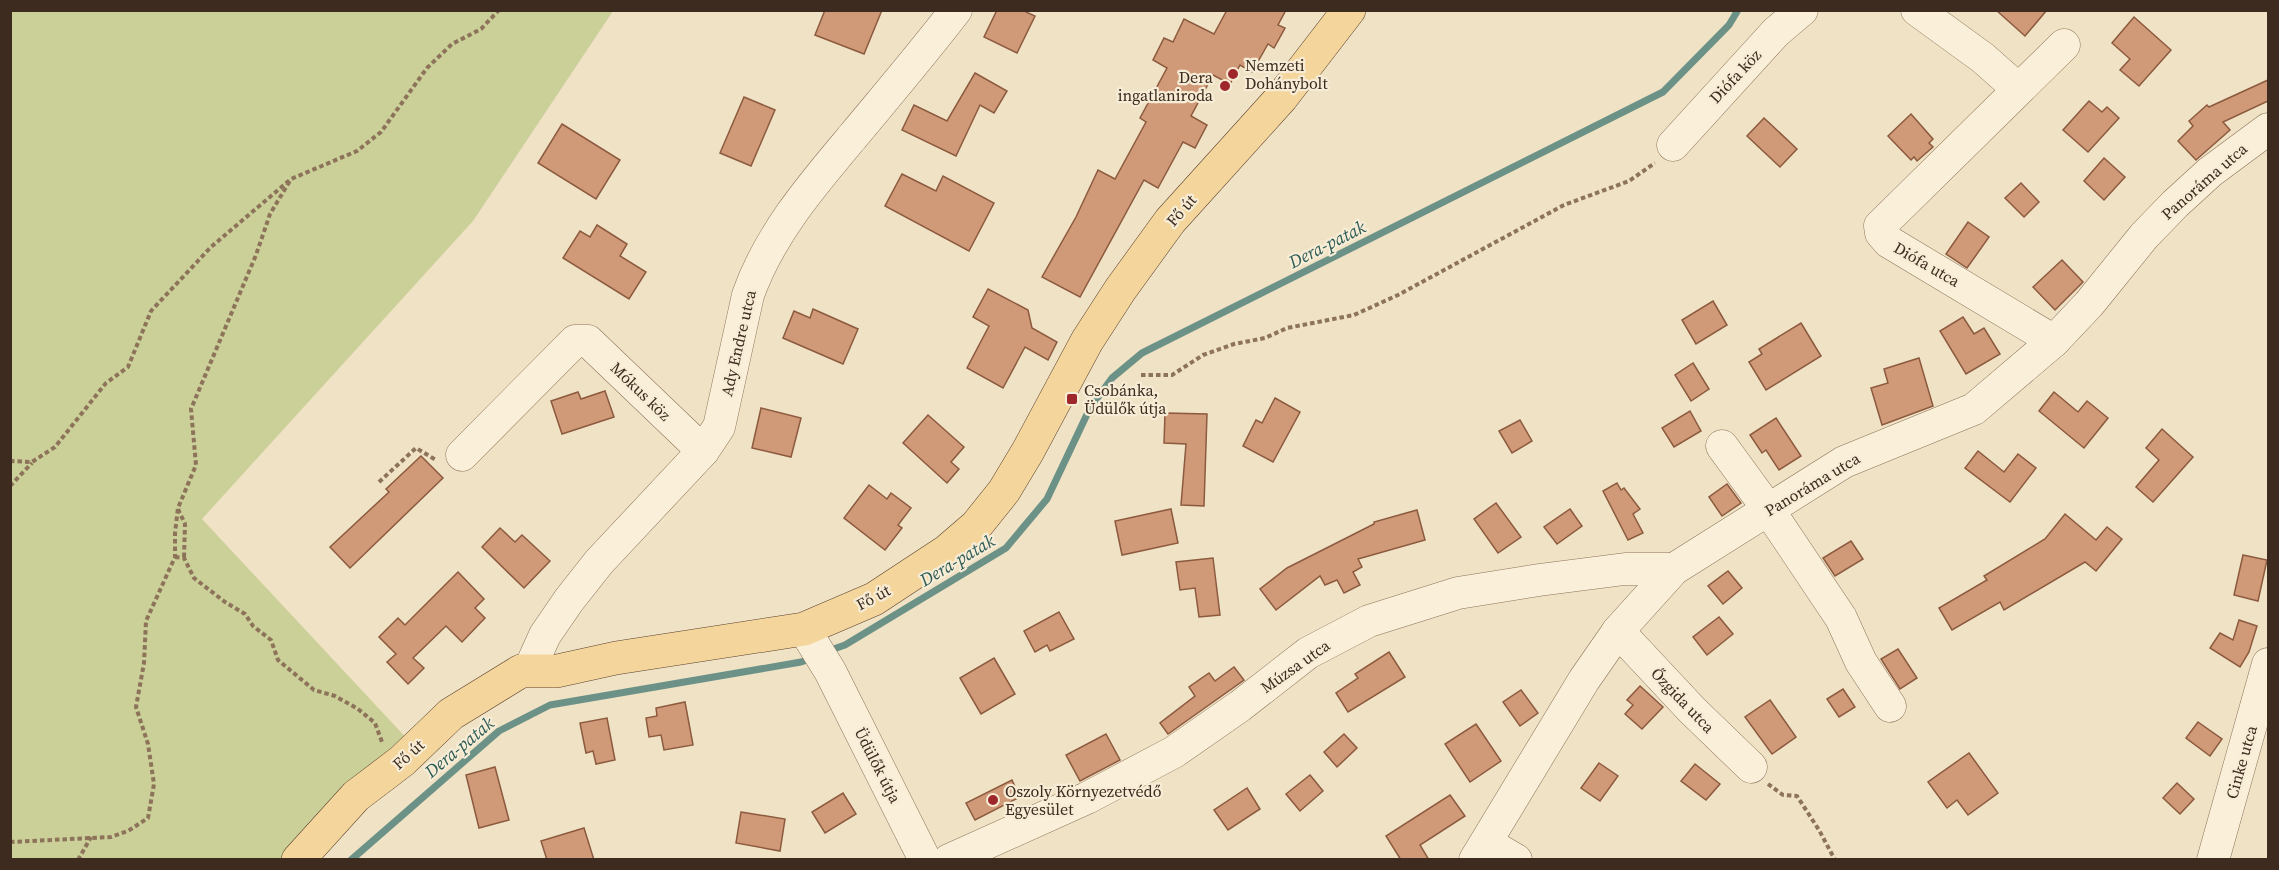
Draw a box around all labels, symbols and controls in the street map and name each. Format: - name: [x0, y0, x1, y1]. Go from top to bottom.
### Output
- street label: Diófa köz: [1704, 44, 1766, 108]
- place label: Nemzeti Dohánybolt: [1245, 54, 1328, 94]
- place label: Dera ingatlaniroda: [1118, 66, 1214, 106]
- marker: Nemzeti Dohánybolt: [1226, 67, 1240, 81]
- marker: Dera ingatlaniroda: [1218, 79, 1232, 93]
- street label: Panoráma utca: [2156, 137, 2252, 225]
- street label: Fő út: [1161, 189, 1202, 231]
- water label: Dera-patak: [1283, 214, 1370, 275]
- street label: Diófa utca: [1890, 236, 1965, 292]
- street label: Ady Endre utca: [715, 287, 761, 398]
- street label: Mókus köz: [606, 357, 676, 425]
- place label: Csobánka, Üdülők útja: [1084, 379, 1167, 419]
- marker: Csobánka, Üdülők útja: [1065, 392, 1079, 406]
- street label: Panoráma utca: [1760, 446, 1864, 521]
- water label: Dera-patak: [914, 528, 1000, 593]
- street label: Fő út: [852, 579, 895, 615]
- street label: Múzsa utca: [1256, 634, 1335, 698]
- street label: Őzgida utca: [1646, 663, 1720, 738]
- water label: Dera-patak: [418, 710, 499, 784]
- street label: Cinke utca: [2220, 722, 2262, 801]
- street label: Üdülők útja: [850, 723, 907, 807]
- street label: Fő út: [387, 733, 429, 774]
- place label: Oszoly Környezetvédő Egyesület: [1005, 780, 1162, 820]
- marker: Oszoly Környezetvédő Egyesület: [986, 793, 1000, 807]

